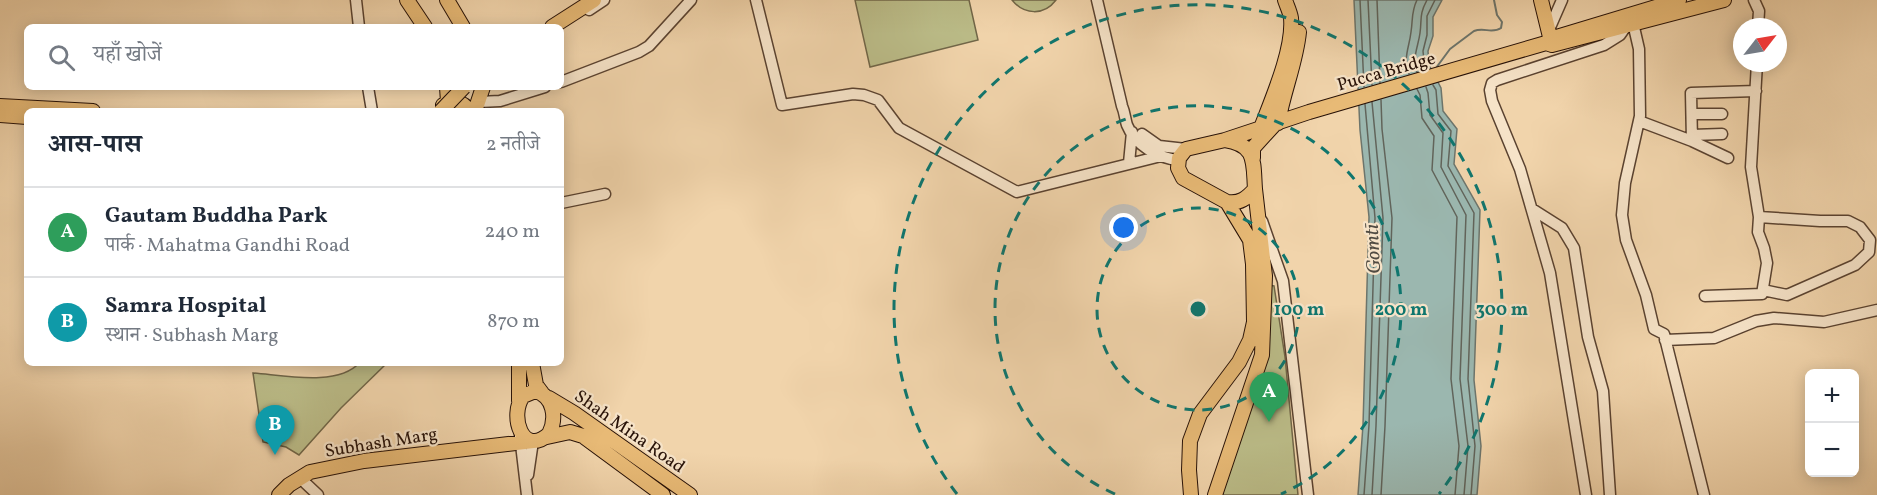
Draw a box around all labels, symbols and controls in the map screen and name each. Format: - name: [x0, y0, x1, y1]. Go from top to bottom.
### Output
- north arrow: [1733, 18, 1787, 72]
- search box: [24, 24, 564, 90]
- text: यहाँ खोजें: [93, 40, 162, 71]
- icon: search: [45, 41, 78, 74]
- street label: Pucca Bridge: [1334, 46, 1439, 98]
- text: आस-पास: [48, 127, 142, 163]
- text: 2 नतीजे: [486, 131, 540, 159]
- text: Gautam Buddha Park: [105, 201, 328, 232]
- your location: [1109, 213, 1138, 242]
- text: A: [60, 218, 75, 246]
- text: 240 m: [485, 218, 540, 246]
- water label: Gomtī: [1359, 221, 1389, 274]
- text: पार्क · Mahatma Gandhi Road: [105, 232, 350, 260]
- text: Samra Hospital: [105, 291, 266, 322]
- text: 100 m: [1274, 298, 1324, 323]
- text: 200 m: [1375, 298, 1427, 323]
- text: 300 m: [1476, 298, 1528, 323]
- centre of rings: [1188, 299, 1208, 319]
- text: B: [61, 308, 74, 336]
- text: 870 m: [487, 308, 540, 336]
- text: स्थान · Subhash Marg: [105, 322, 278, 350]
- map controls: [1805, 369, 1859, 477]
- button: +: [1805, 369, 1859, 423]
- pin: A: [1250, 372, 1288, 422]
- street label: Shah Mina Road: [569, 385, 690, 480]
- pin: B: [256, 406, 294, 455]
- street label: Subhash Marg: [323, 422, 439, 465]
- button: −: [1805, 423, 1859, 477]

